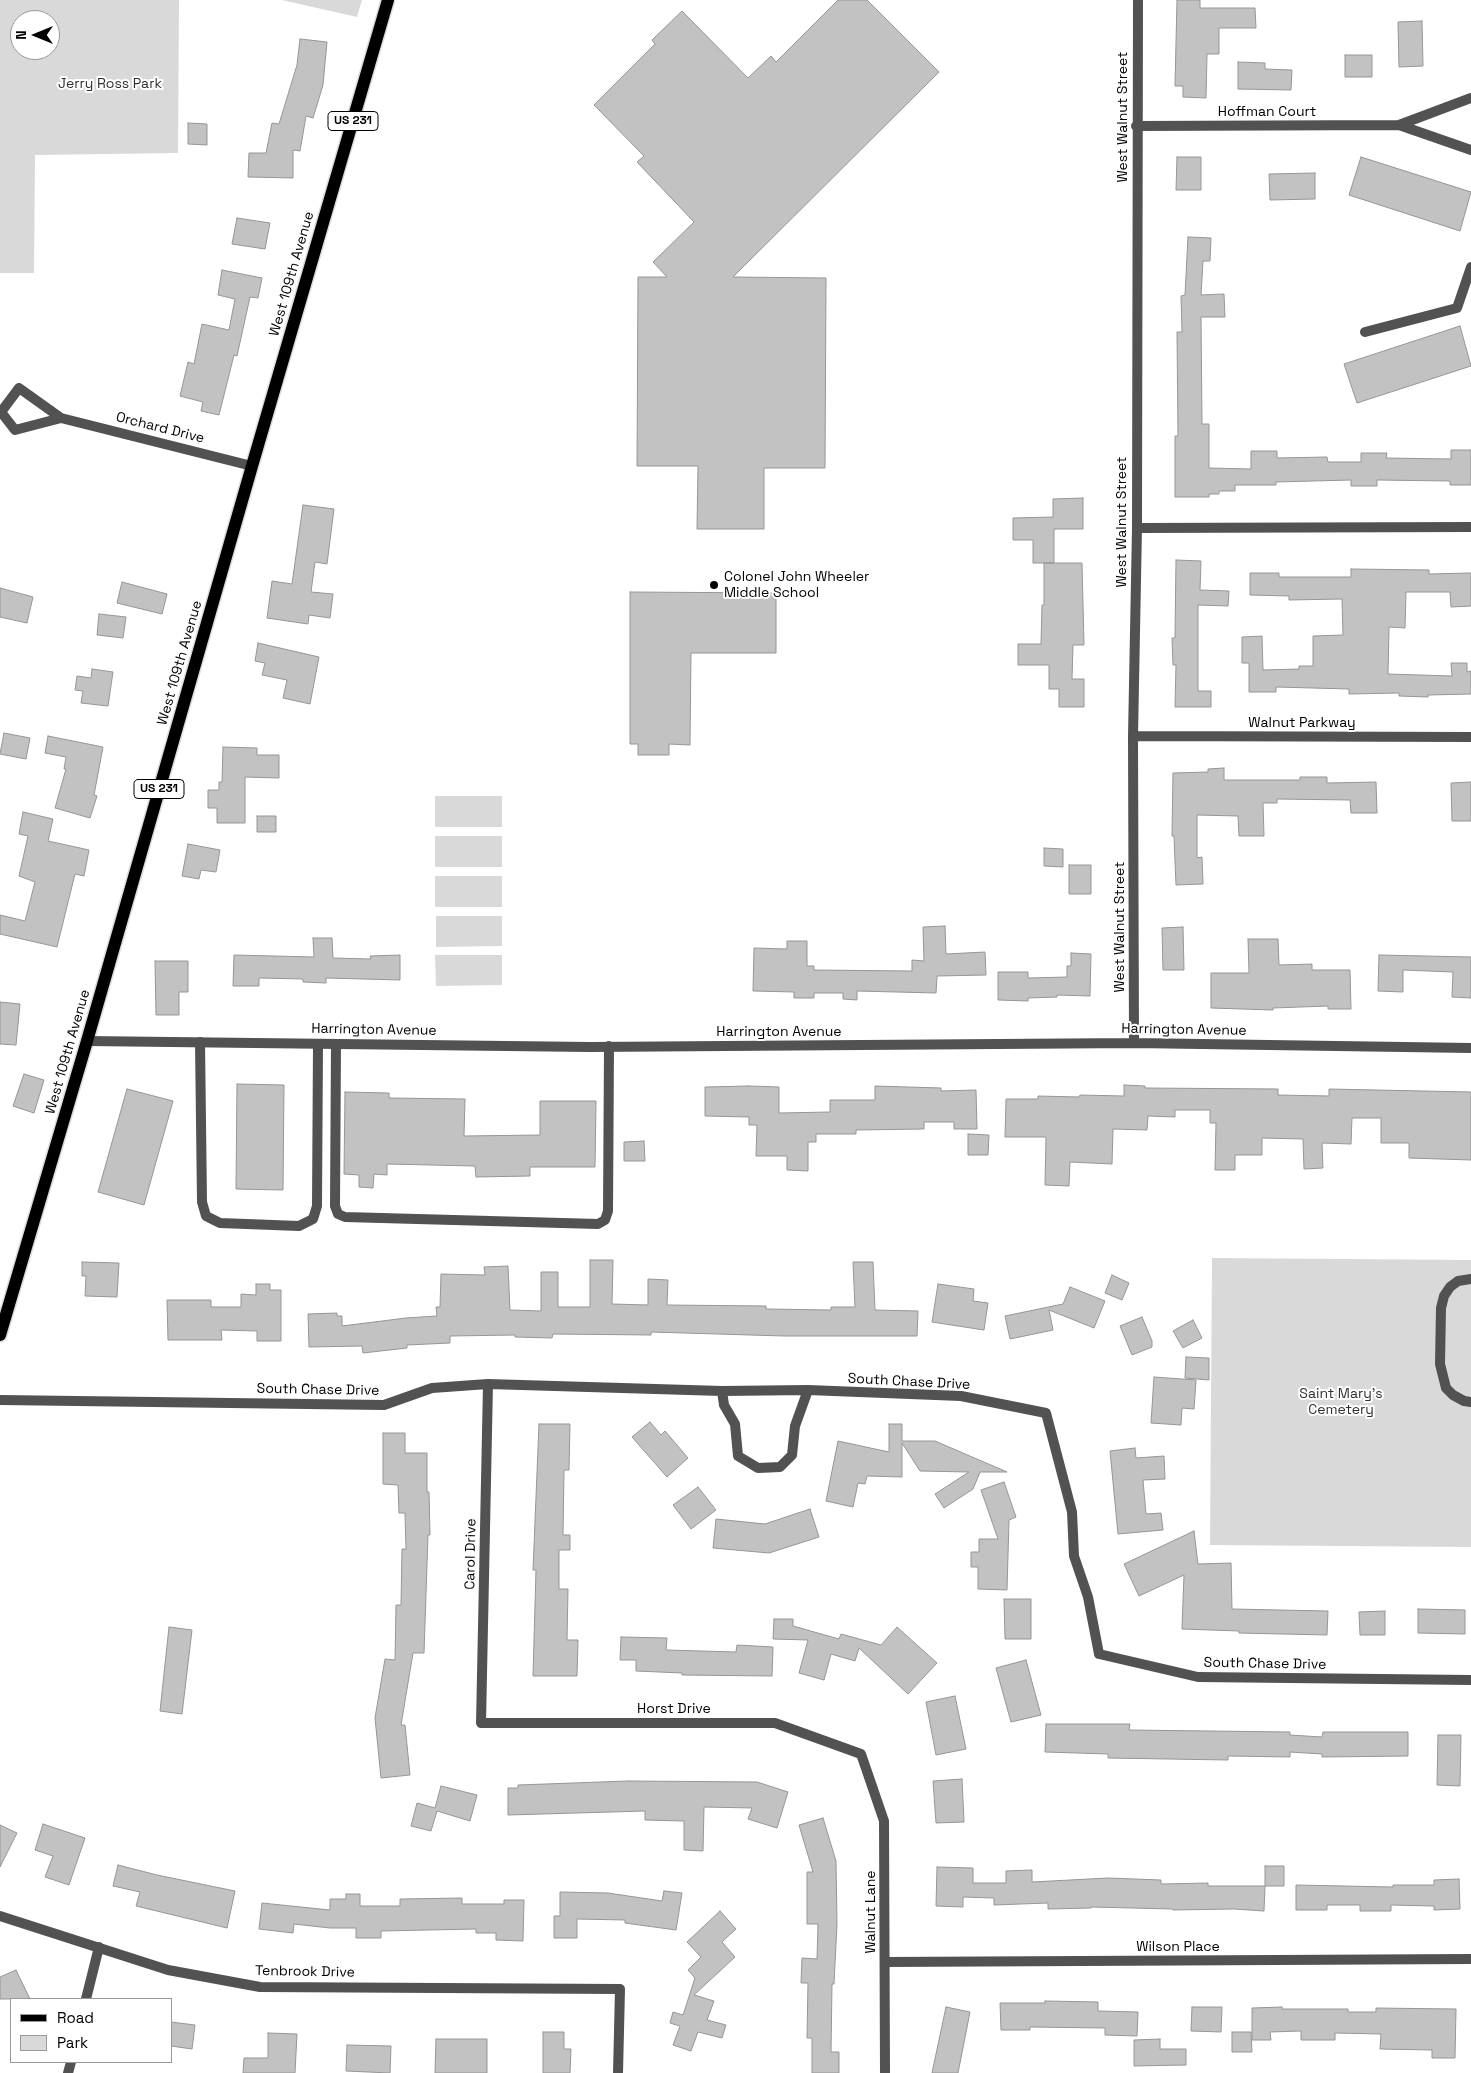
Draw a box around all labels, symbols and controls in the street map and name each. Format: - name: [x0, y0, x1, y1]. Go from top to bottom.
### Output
- north arrow: [10, 10, 60, 60]
- text: N: [12, 30, 30, 40]
- street label: West Walnut Street: [1115, 51, 1131, 183]
- park label: Jerry Ross Park: [58, 76, 162, 92]
- street label: Hoffman Court: [1218, 104, 1316, 120]
- road number: US 231: [328, 112, 378, 130]
- street label: West 109th Avenue: [266, 210, 318, 338]
- street label: Orchard Drive: [114, 409, 206, 447]
- street label: West Walnut Street: [1114, 456, 1130, 588]
- place label: Colonel John Wheeler Middle School: [724, 569, 869, 602]
- marker: Colonel John Wheeler Middle School: [708, 579, 720, 591]
- street label: West 109th Avenue: [154, 599, 206, 727]
- street label: Walnut Parkway: [1248, 715, 1356, 731]
- road number: US 231: [134, 780, 184, 799]
- street label: West Walnut Street: [1112, 861, 1128, 993]
- street label: West 109th Avenue: [42, 988, 94, 1116]
- street label: Harrington Avenue: [311, 1021, 437, 1039]
- street label: Harrington Avenue: [1121, 1021, 1247, 1039]
- street label: Harrington Avenue: [716, 1024, 842, 1040]
- street label: South Chase Drive: [847, 1370, 971, 1394]
- street label: South Chase Drive: [256, 1381, 380, 1399]
- park label: Saint Mary's Cemetery: [1299, 1386, 1383, 1418]
- street label: Carol Drive: [462, 1518, 480, 1590]
- street label: South Chase Drive: [1203, 1655, 1327, 1673]
- street label: Horst Drive: [637, 1701, 711, 1717]
- street label: Walnut Lane: [863, 1870, 879, 1954]
- street label: Wilson Place: [1136, 1939, 1220, 1955]
- street label: Tenbrook Drive: [255, 1963, 355, 1981]
- legend: [10, 1998, 172, 2063]
- text: Road: [57, 2008, 94, 2027]
- text: Park: [57, 2033, 88, 2052]

